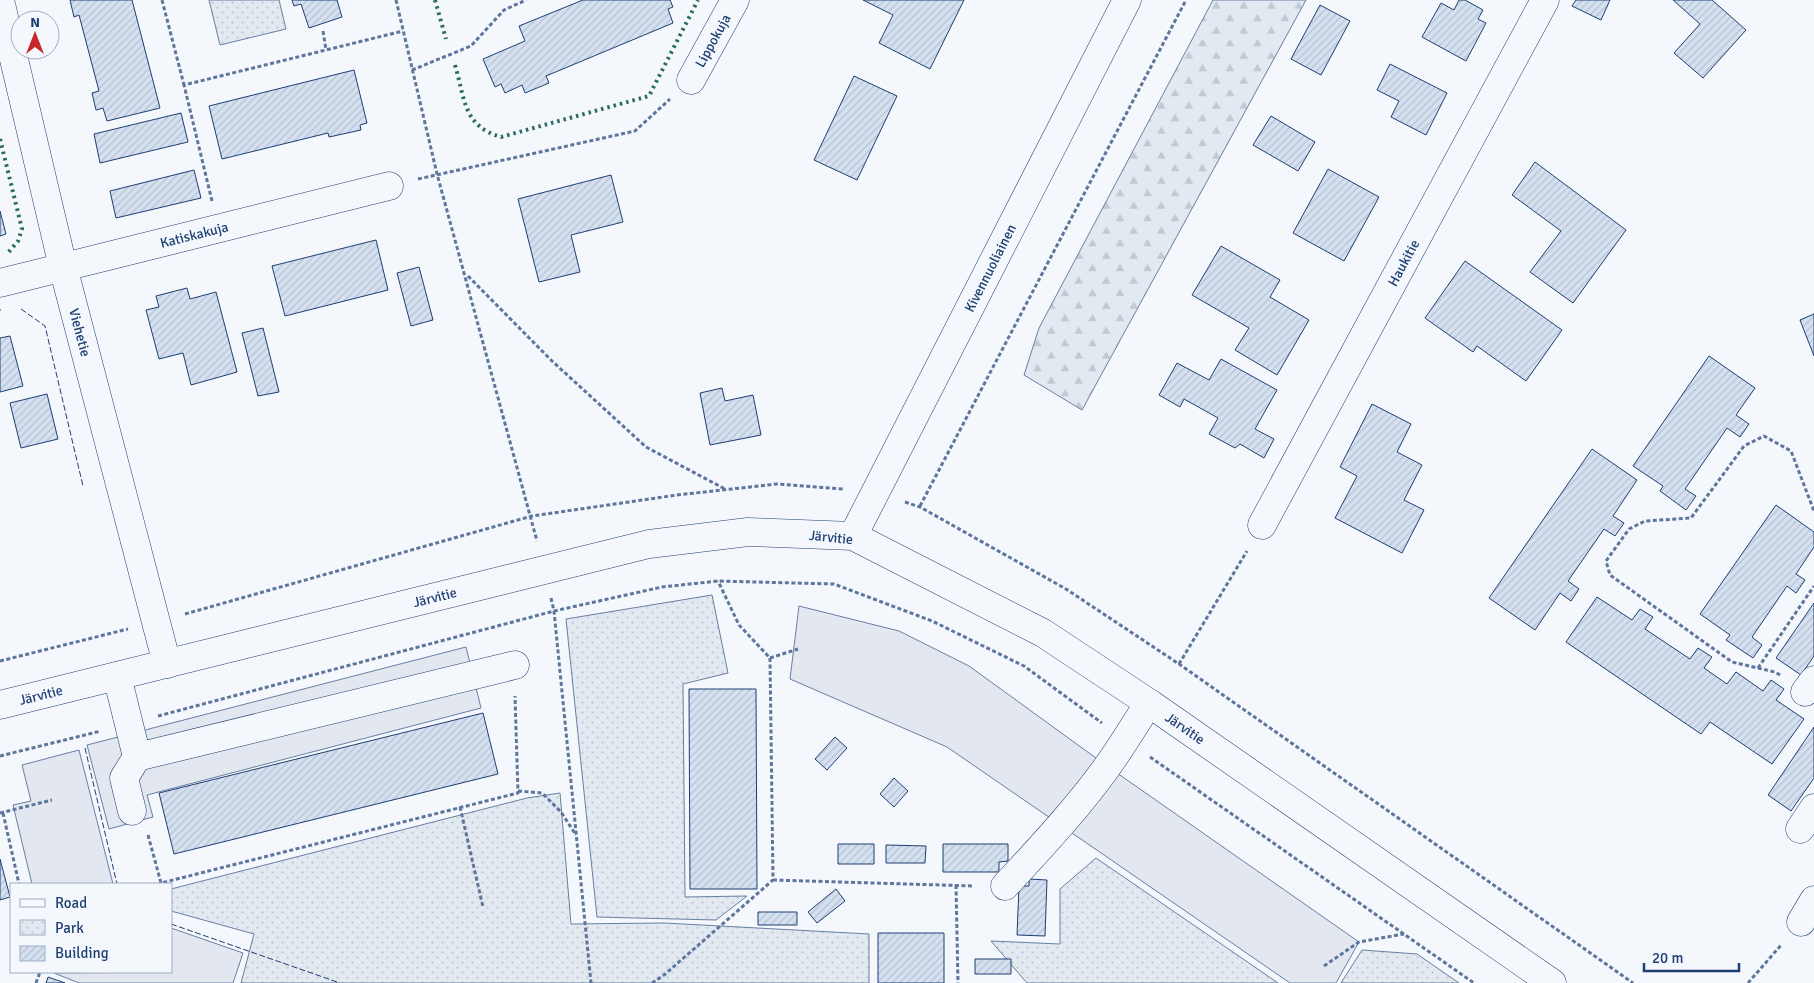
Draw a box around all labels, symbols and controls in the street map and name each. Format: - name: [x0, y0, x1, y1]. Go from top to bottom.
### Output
- north arrow: [10, 10, 60, 60]
- street label: Lippokuja: [692, 11, 735, 70]
- text: N: [30, 14, 40, 31]
- street label: Katiskakuja: [158, 218, 230, 252]
- street label: Kivennuoliainen: [961, 221, 1020, 315]
- street label: Haukitie: [1384, 237, 1423, 289]
- street label: Viehetie: [65, 307, 94, 359]
- street label: Järvitie: [808, 527, 854, 548]
- street label: Järvitie: [411, 584, 459, 611]
- street label: Järvitie: [17, 682, 64, 709]
- street label: Järvitie: [1162, 709, 1208, 748]
- legend: [10, 883, 172, 973]
- text: Road: [55, 894, 87, 912]
- text: Park: [55, 919, 84, 937]
- scale bar: [1644, 940, 1739, 972]
- text: Building: [55, 944, 109, 962]
- text: 20 m: [1652, 949, 1683, 967]

